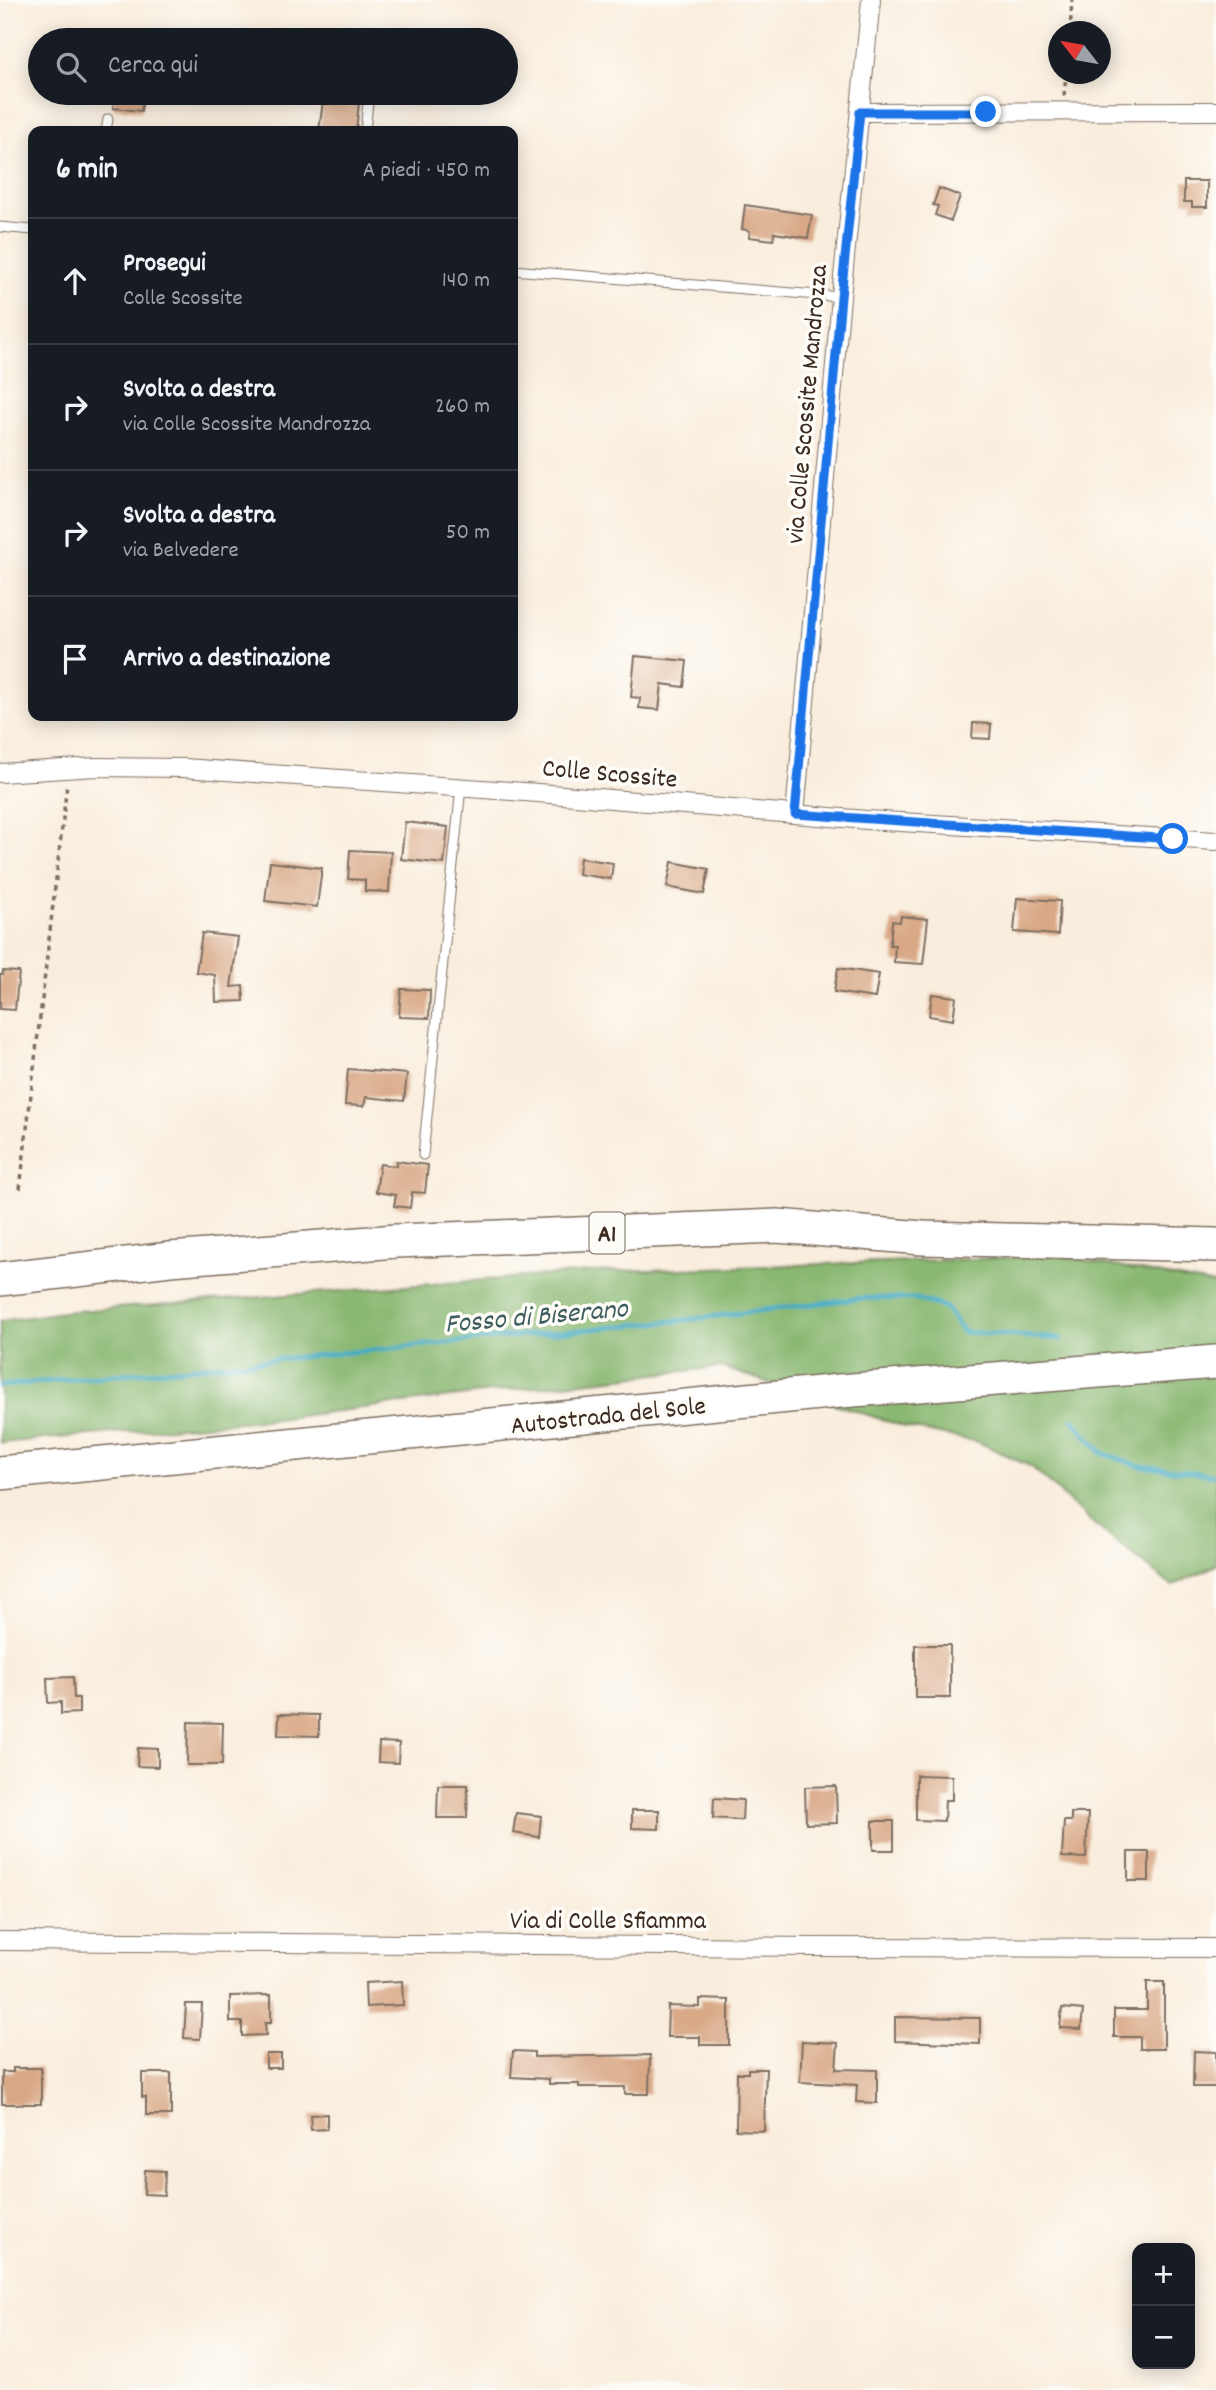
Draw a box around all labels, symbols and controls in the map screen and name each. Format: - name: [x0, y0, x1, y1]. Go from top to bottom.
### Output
- north arrow: [1048, 21, 1111, 84]
- search box: [28, 28, 518, 105]
- icon: search: [52, 48, 90, 86]
- text: Cerca qui: [108, 48, 198, 85]
- route end: [970, 96, 1001, 127]
- text: 6 min: [56, 150, 118, 193]
- text: A piedi · 450 m: [363, 155, 490, 188]
- text: Prosegui: [123, 246, 206, 283]
- icon: ahead: [56, 262, 94, 300]
- street label: via Colle Scossite Mandrozza: [778, 262, 839, 545]
- text: 140 m: [442, 265, 490, 298]
- text: Colle Scossite: [123, 283, 243, 316]
- text: Svolta a destra: [123, 372, 275, 409]
- icon: right: [56, 388, 94, 426]
- text: 260 m: [435, 391, 490, 424]
- text: via Colle Scossite Mandrozza: [123, 409, 371, 442]
- text: Svolta a destra: [123, 498, 275, 535]
- icon: right: [56, 514, 94, 552]
- text: 50 m: [446, 517, 490, 550]
- text: via Belvedere: [123, 535, 239, 568]
- icon: arrive: [56, 640, 94, 678]
- text: Arrivo a destinazione: [123, 641, 331, 678]
- street label: Colle Scossite: [541, 751, 679, 800]
- route start: [1157, 823, 1188, 854]
- road number: A1: [590, 1212, 624, 1254]
- water label: Fosso di Biserano: [443, 1291, 631, 1347]
- street label: Autostrada del Sole: [509, 1389, 708, 1446]
- street label: Via di Colle Sfiamma: [510, 1904, 707, 1941]
- map controls: [1132, 2243, 1195, 2369]
- button: +: [1132, 2243, 1195, 2306]
- button: −: [1132, 2306, 1195, 2369]

